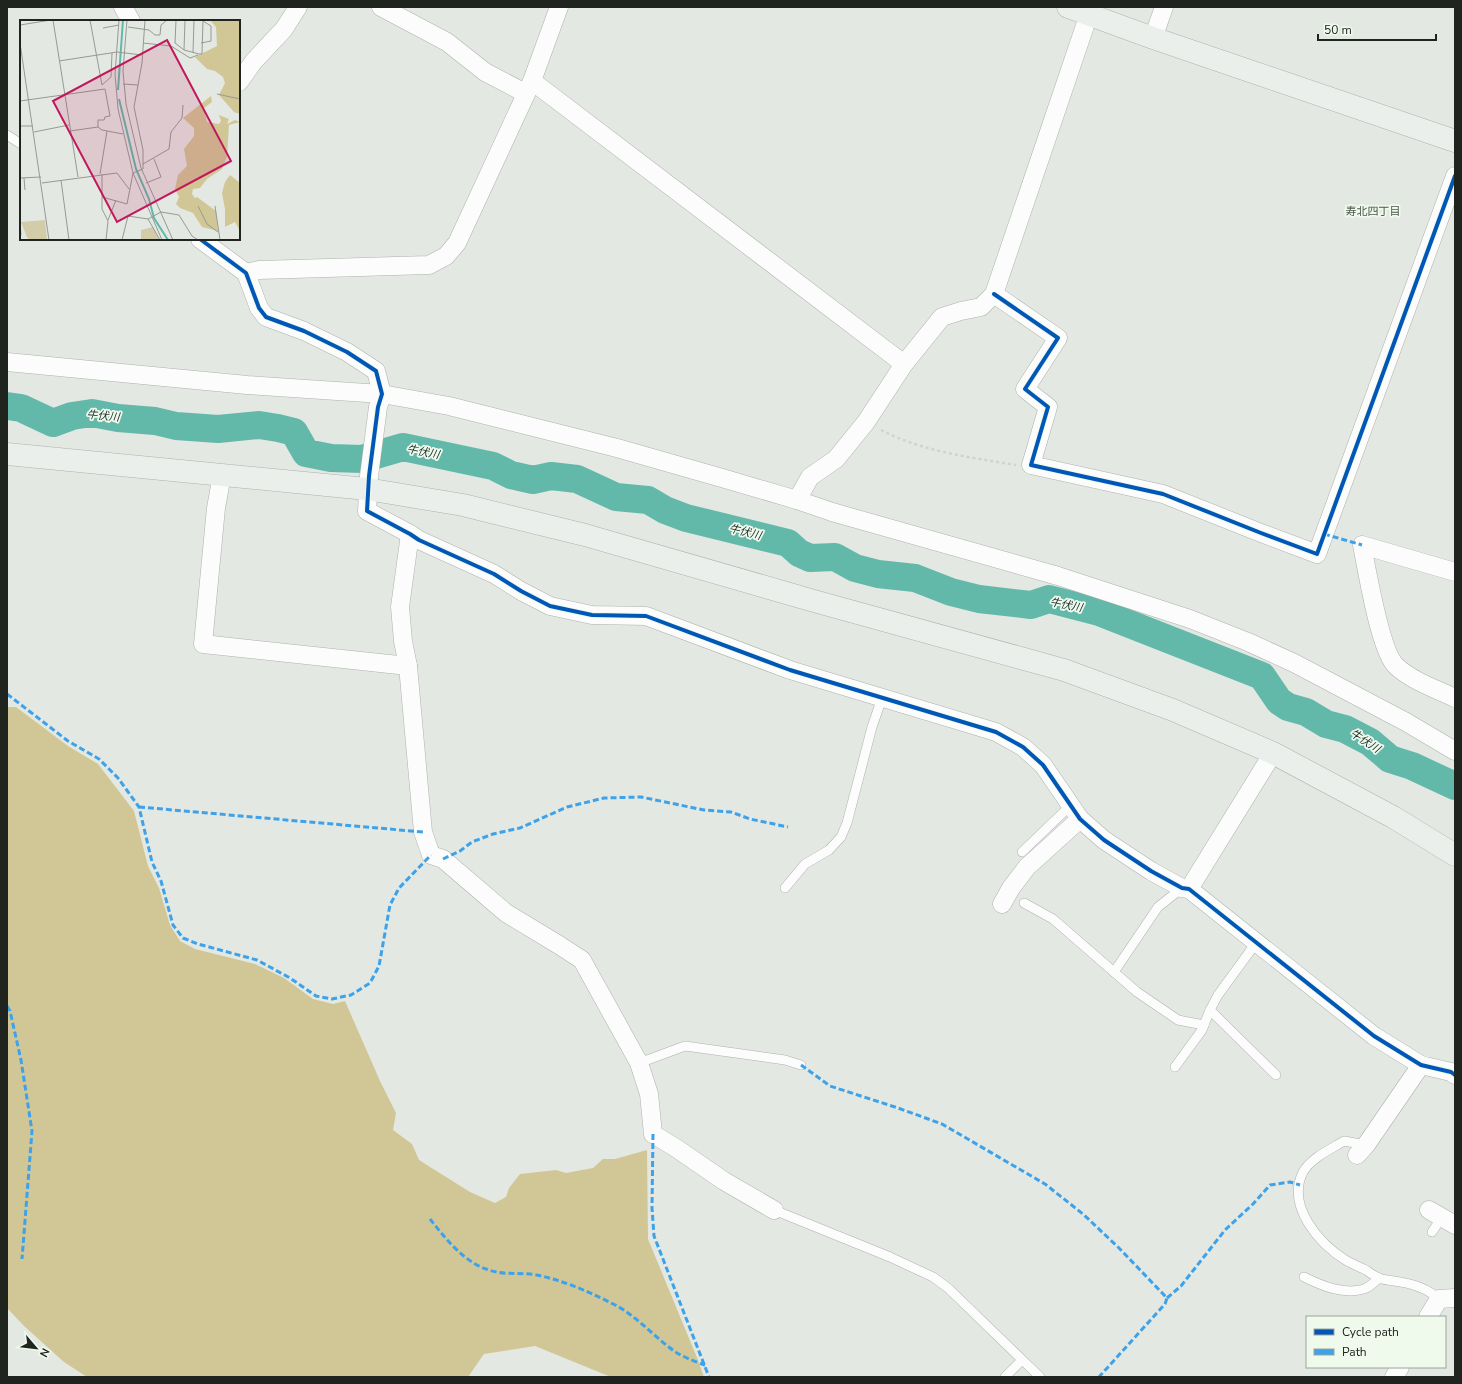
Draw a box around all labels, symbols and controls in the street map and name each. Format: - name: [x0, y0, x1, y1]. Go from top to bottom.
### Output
- scale bar: [1318, 16, 1436, 42]
- inset map: [20, 20, 240, 240]
- text: 50 m: [1324, 22, 1352, 38]
- district label: 寿北四丁目: [1346, 204, 1401, 219]
- water label: 牛伏川: [86, 407, 121, 425]
- water label: 牛伏川: [405, 441, 442, 463]
- water label: 牛伏川: [727, 521, 764, 544]
- water label: 牛伏川: [1048, 594, 1085, 616]
- water label: 牛伏川: [1347, 726, 1384, 757]
- legend: [1306, 1316, 1446, 1368]
- text: Cycle path: [1342, 1324, 1399, 1340]
- north arrow: [16, 1328, 56, 1368]
- text: Path: [1342, 1344, 1367, 1360]
- text: N: [36, 1345, 53, 1360]

